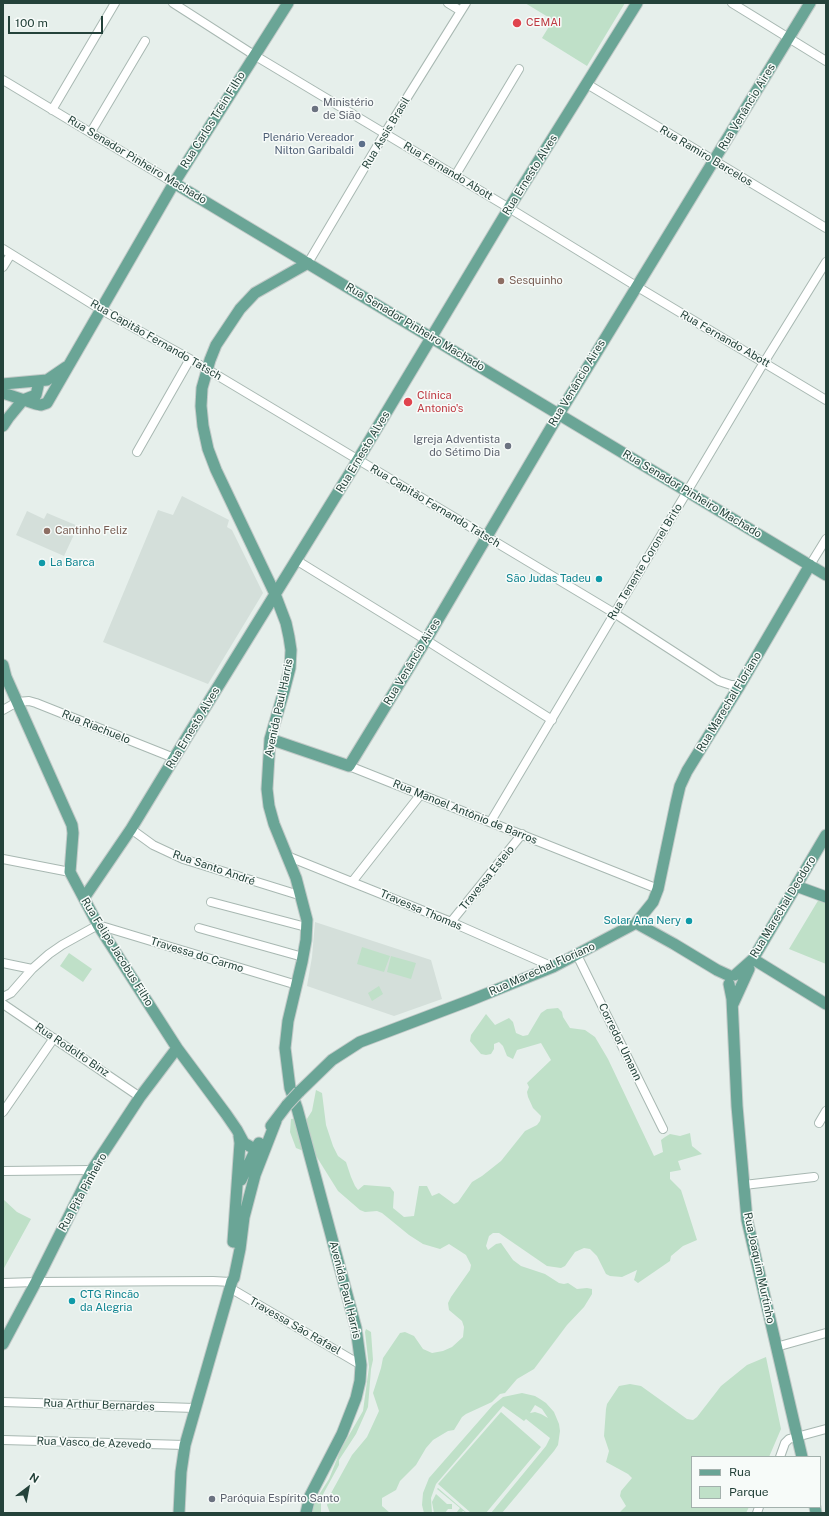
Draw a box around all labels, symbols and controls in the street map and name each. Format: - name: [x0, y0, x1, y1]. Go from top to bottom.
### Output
- scale bar: [10, 8, 105, 34]
- text: 100 m: [15, 16, 48, 30]
- place label: CEMAI: [526, 16, 561, 30]
- marker: CEMAI: [511, 17, 523, 29]
- street label: Rua Venâncio Aires: [716, 61, 778, 153]
- street label: Rua Carlos Trein Filho: [178, 69, 248, 171]
- street label: Rua Assis Brasil: [359, 95, 413, 171]
- place label: Ministério de Sião: [323, 96, 374, 122]
- marker: Ministério de Sião: [310, 104, 320, 114]
- street label: Rua Senador Pinheiro Machado: [65, 113, 209, 207]
- street label: Rua Ramiro Barcelos: [657, 123, 755, 189]
- place label: Plenário Vereador Nilton Garibaldi: [263, 131, 354, 157]
- street label: Rua Ernesto Alves: [500, 132, 560, 218]
- marker: Plenário Vereador Nilton Garibaldi: [357, 139, 367, 149]
- street label: Rua Fernando Abott: [401, 139, 495, 203]
- place label: Sesquinho: [509, 274, 563, 288]
- marker: Sesquinho: [496, 276, 506, 286]
- street label: Rua Senador Pinheiro Machado: [343, 280, 487, 374]
- street label: Rua Capitão Fernando Tatsch: [88, 297, 224, 383]
- street label: Rua Fernando Abott: [678, 308, 772, 370]
- street label: Rua Venâncio Aires: [546, 337, 608, 429]
- place label: Clínica Antonio's: [417, 389, 463, 415]
- marker: Clínica Antonio's: [402, 396, 414, 408]
- street label: Rua Ernesto Alves: [333, 409, 393, 495]
- place label: Igreja Adventista do Sétimo Dia: [413, 433, 500, 459]
- marker: Igreja Adventista do Sétimo Dia: [503, 441, 513, 451]
- street label: Rua Senador Pinheiro Machado: [620, 447, 764, 541]
- street label: Rua Capitão Fernando Tatsch: [368, 462, 502, 550]
- street label: Rua Tenente Coronel Brito: [605, 501, 685, 623]
- place label: Cantinho Feliz: [55, 524, 127, 538]
- marker: Cantinho Feliz: [42, 526, 52, 536]
- place label: La Barca: [50, 556, 95, 570]
- marker: La Barca: [37, 558, 47, 568]
- place label: São Judas Tadeu: [506, 572, 591, 586]
- marker: São Judas Tadeu: [594, 574, 604, 584]
- street label: Rua Venâncio Aires: [381, 616, 443, 708]
- street label: Rua Marechal Floriano: [694, 650, 764, 754]
- street label: Avenida Paul Harris: [262, 658, 296, 758]
- street label: Rua Ernesto Alves: [163, 685, 223, 771]
- street label: Rua Riachuelo: [60, 707, 132, 747]
- street label: Rua Manoel Antônio de Barros: [391, 777, 539, 847]
- street label: Travessa Esteio: [457, 843, 517, 913]
- street label: Rua Santo André: [171, 848, 257, 888]
- street label: Rua Marechal Deodoro: [747, 854, 819, 960]
- street label: Travessa Thomas: [378, 887, 464, 933]
- street label: Rua Felipe Jacobus Filho: [78, 895, 156, 1009]
- place label: Solar Ana Nery: [603, 914, 681, 928]
- marker: Solar Ana Nery: [684, 916, 694, 926]
- street label: Travessa do Carmo: [149, 935, 245, 975]
- street label: Rua Marechal Floriano: [487, 940, 597, 998]
- street label: Corredor Umann: [596, 1001, 644, 1083]
- street label: Rua Rodolfo Binz: [32, 1020, 112, 1080]
- street label: Rua Pita Pinheiro: [56, 1151, 110, 1233]
- street label: Rua Joaquim Murtinho: [741, 1211, 777, 1325]
- street label: Avenida Paul Harris: [326, 1240, 364, 1340]
- place label: CTG Rincão da Alegria: [80, 1288, 139, 1314]
- street label: Travessa São Rafael: [247, 1294, 343, 1358]
- marker: CTG Rincão da Alegria: [67, 1296, 77, 1306]
- street label: Rua Arthur Bernardes: [43, 1396, 155, 1414]
- street label: Rua Vasco de Azevedo: [36, 1434, 152, 1452]
- legend: [691, 1456, 821, 1508]
- text: Rua: [729, 1465, 751, 1479]
- north arrow: [8, 1468, 48, 1508]
- text: N: [28, 1470, 41, 1485]
- text: Parque: [729, 1485, 769, 1499]
- place label: Paróquia Espírito Santo: [220, 1492, 339, 1506]
- marker: Paróquia Espírito Santo: [207, 1494, 217, 1504]

